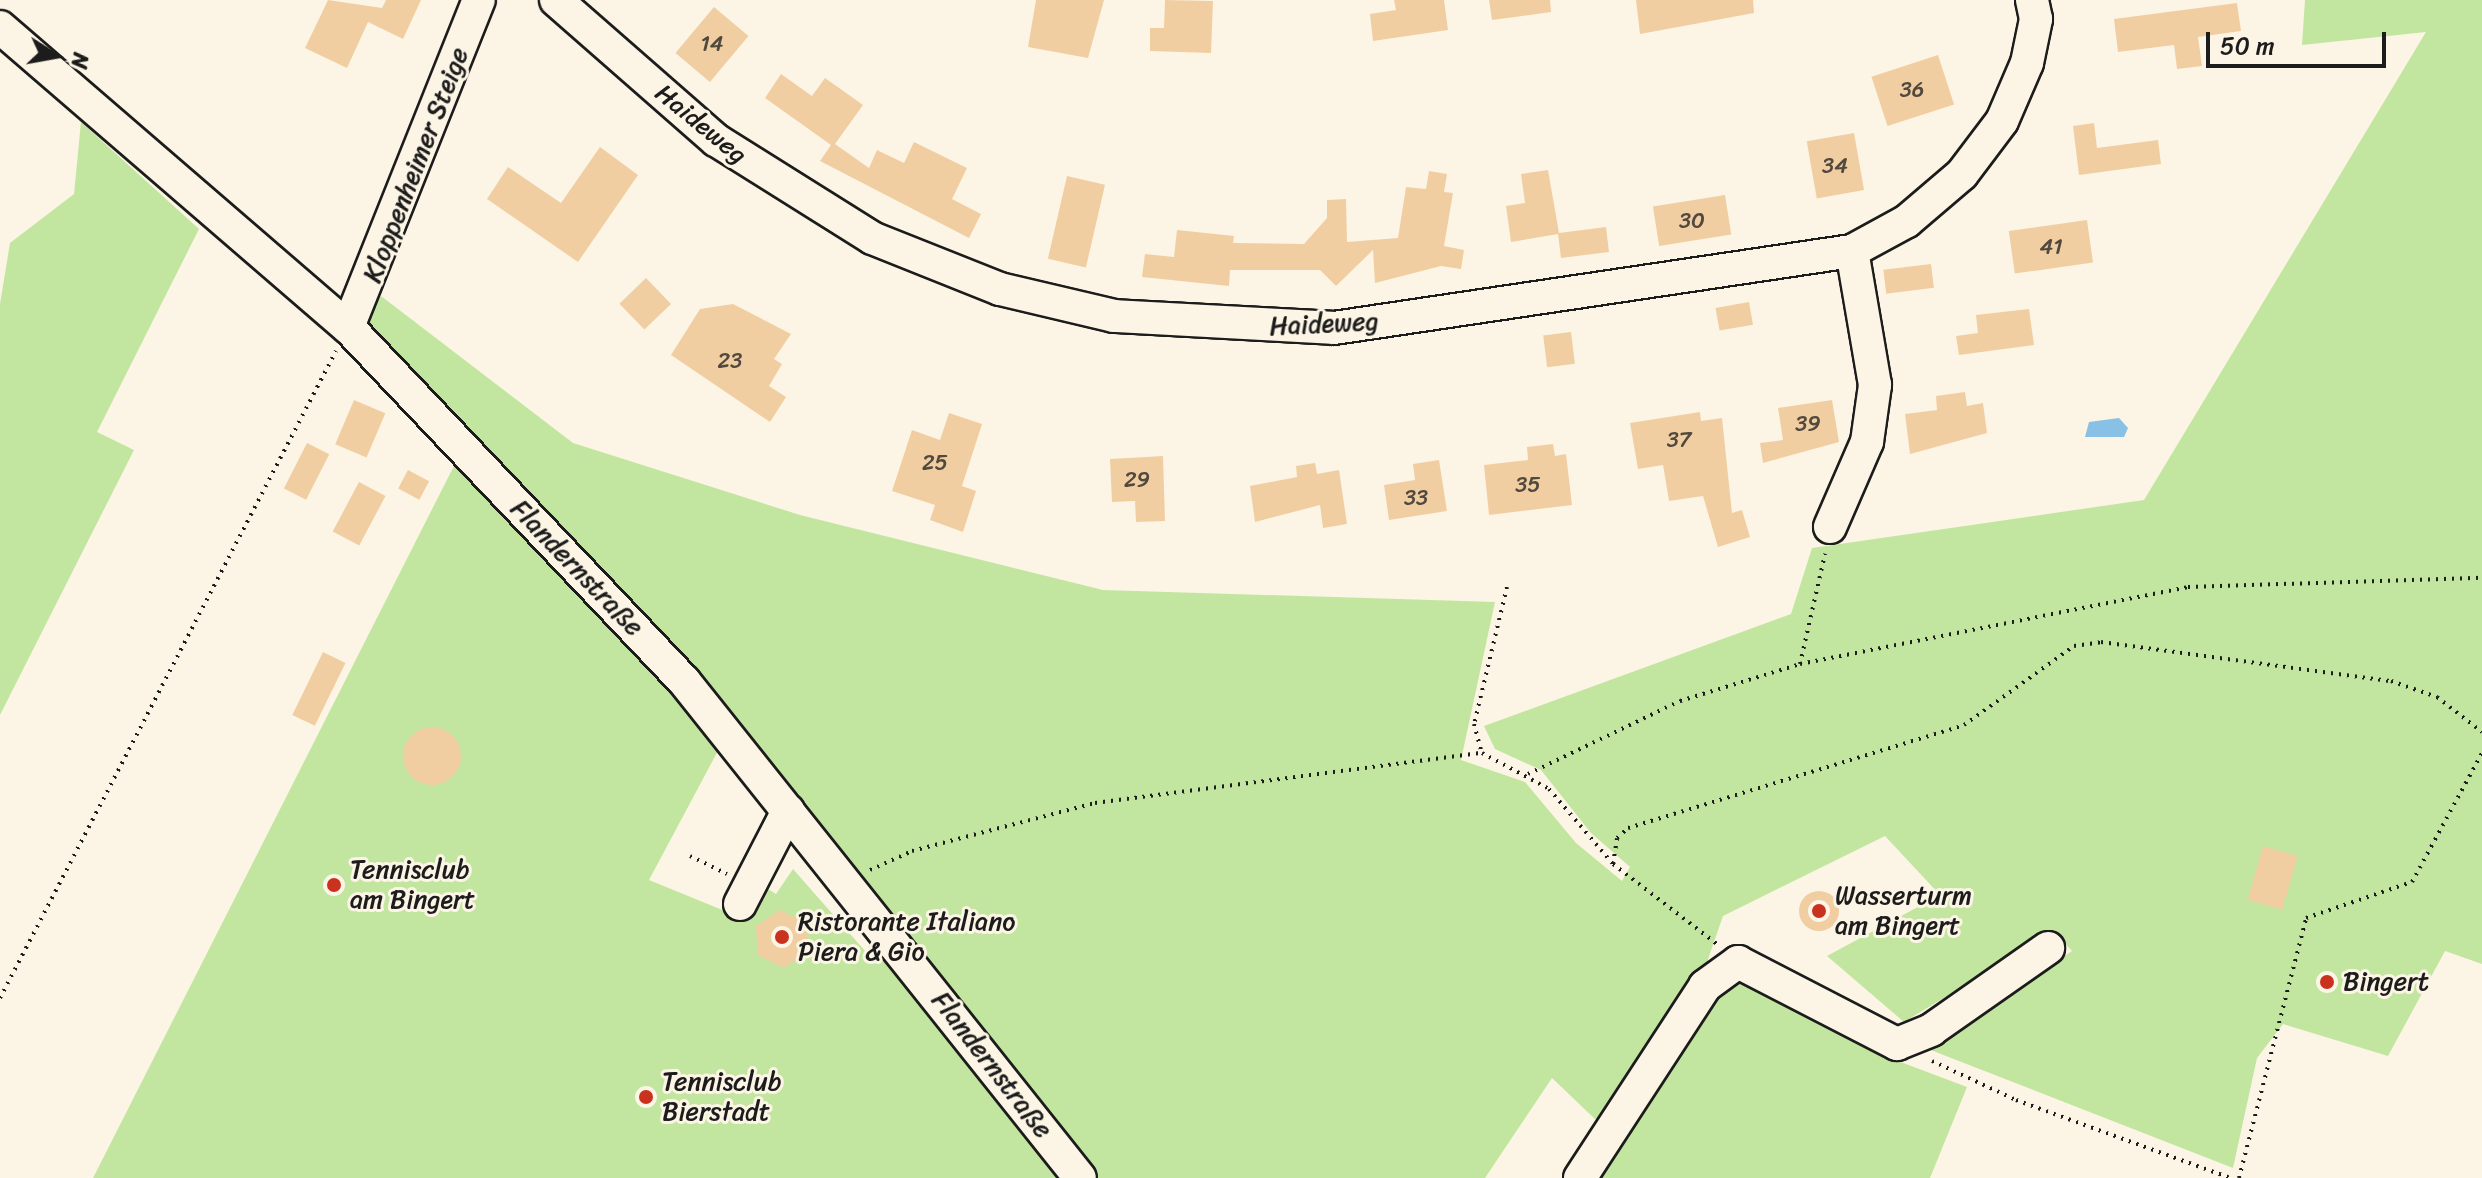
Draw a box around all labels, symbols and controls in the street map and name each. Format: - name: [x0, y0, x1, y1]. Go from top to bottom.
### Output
- north arrow: [16, 16, 96, 96]
- scale bar: [2210, 16, 2390, 66]
- text: 50 m: [2220, 25, 2275, 67]
- house number: 14: [700, 31, 724, 57]
- street label: Kloppenheimer Steige: [357, 43, 475, 287]
- text: N: [59, 49, 101, 72]
- street label: Haideweg: [649, 77, 753, 171]
- house number: 36: [1900, 77, 1924, 103]
- house number: 34: [1822, 153, 1848, 179]
- house number: 30: [1679, 208, 1705, 234]
- house number: 41: [2039, 234, 2063, 260]
- street label: Haideweg: [1269, 306, 1379, 342]
- house number: 23: [718, 348, 742, 374]
- house number: 39: [1795, 411, 1821, 437]
- house number: 37: [1667, 427, 1691, 453]
- house number: 25: [922, 450, 948, 476]
- house number: 29: [1124, 467, 1150, 493]
- house number: 35: [1515, 472, 1541, 498]
- house number: 33: [1404, 485, 1428, 511]
- street label: Flandernstraße: [504, 493, 650, 643]
- place label: Tennisclub am Bingert: [350, 854, 476, 916]
- marker: Tennisclub am Bingert: [325, 876, 343, 894]
- place label: Wasserturm am Bingert: [1835, 880, 1972, 942]
- marker: Wasserturm am Bingert: [1810, 902, 1828, 920]
- place label: Ristorante Italiano Piera & Gio: [798, 906, 1016, 968]
- marker: Ristorante Italiano Piera & Gio: [773, 928, 791, 946]
- place label: Bingert: [2343, 966, 2429, 998]
- marker: Bingert: [2318, 973, 2336, 991]
- street label: Flandernstraße: [925, 985, 1059, 1145]
- place label: Tennisclub Bierstadt: [662, 1066, 782, 1128]
- marker: Tennisclub Bierstadt: [637, 1088, 655, 1106]

